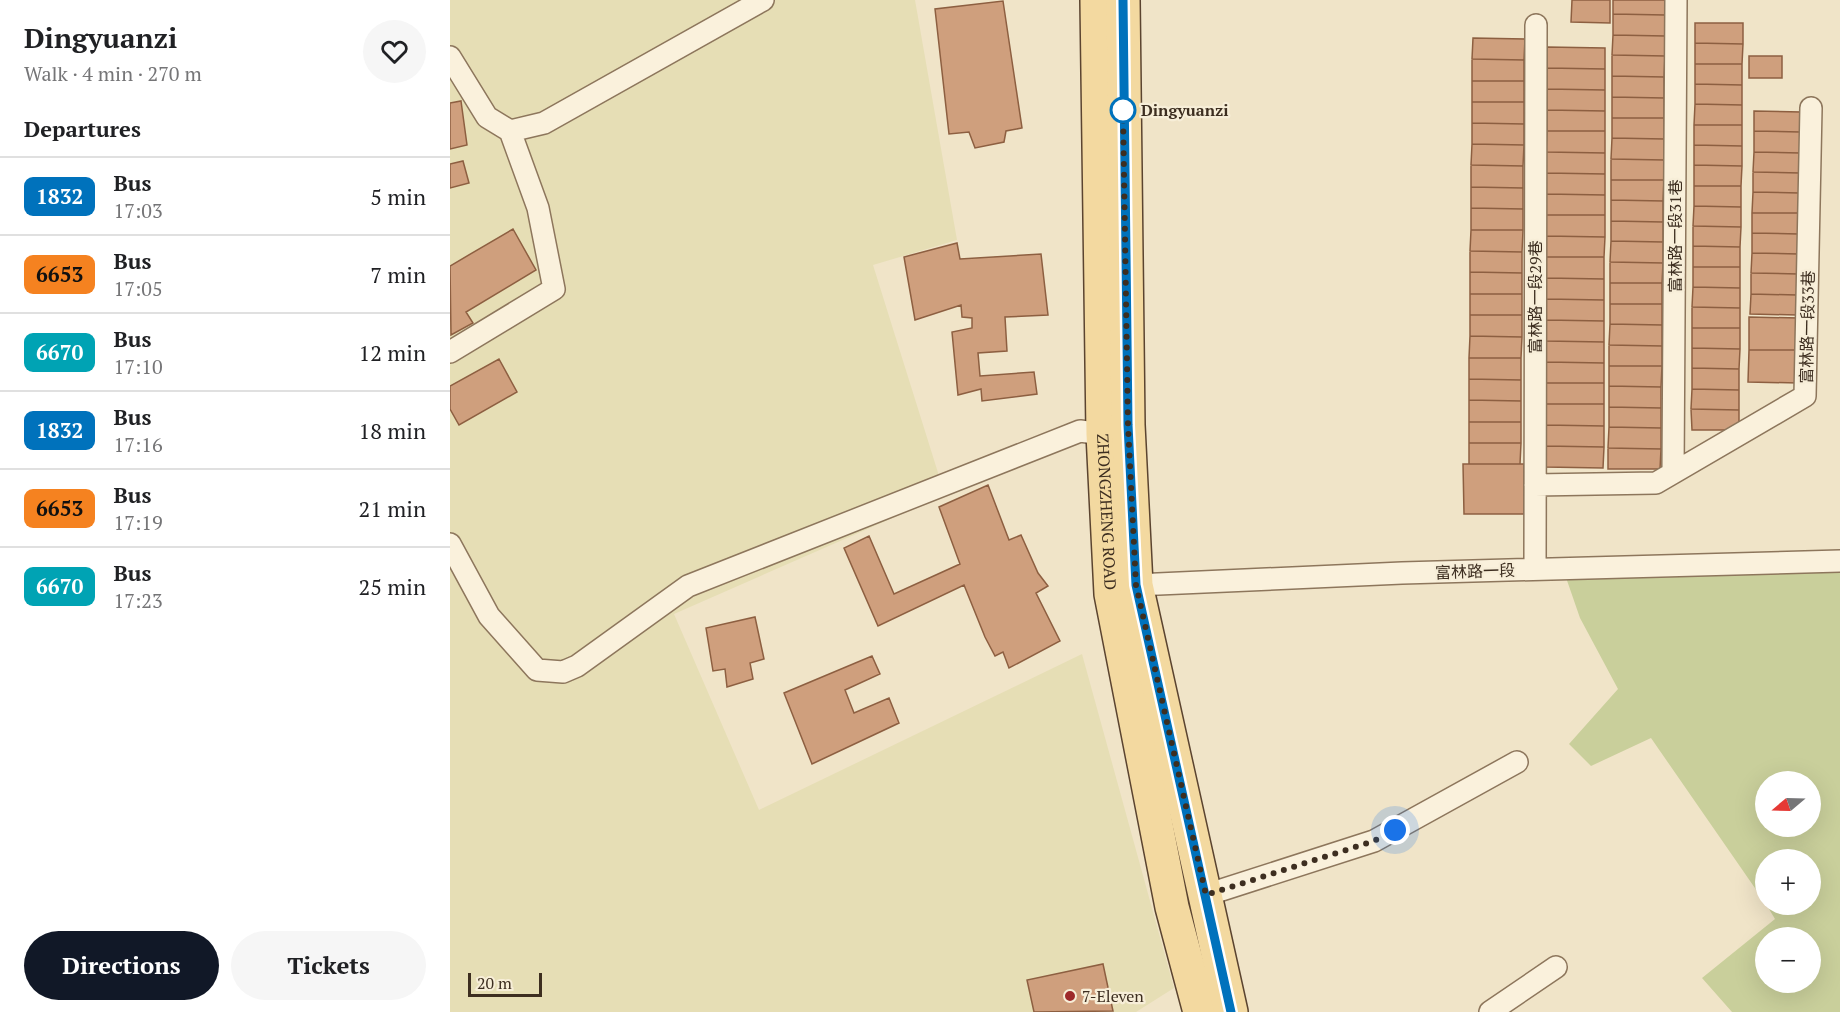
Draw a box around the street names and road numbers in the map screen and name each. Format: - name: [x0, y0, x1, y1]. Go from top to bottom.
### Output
- street label: 富林路一段31巷: [1664, 179, 1686, 293]
- street label: 富林路一段29巷: [1524, 240, 1546, 354]
- street label: 富林路一段33巷: [1795, 270, 1819, 384]
- street label: ZHONGZHENG ROAD: [1092, 433, 1122, 590]
- street label: 富林路一段: [1435, 559, 1515, 583]

